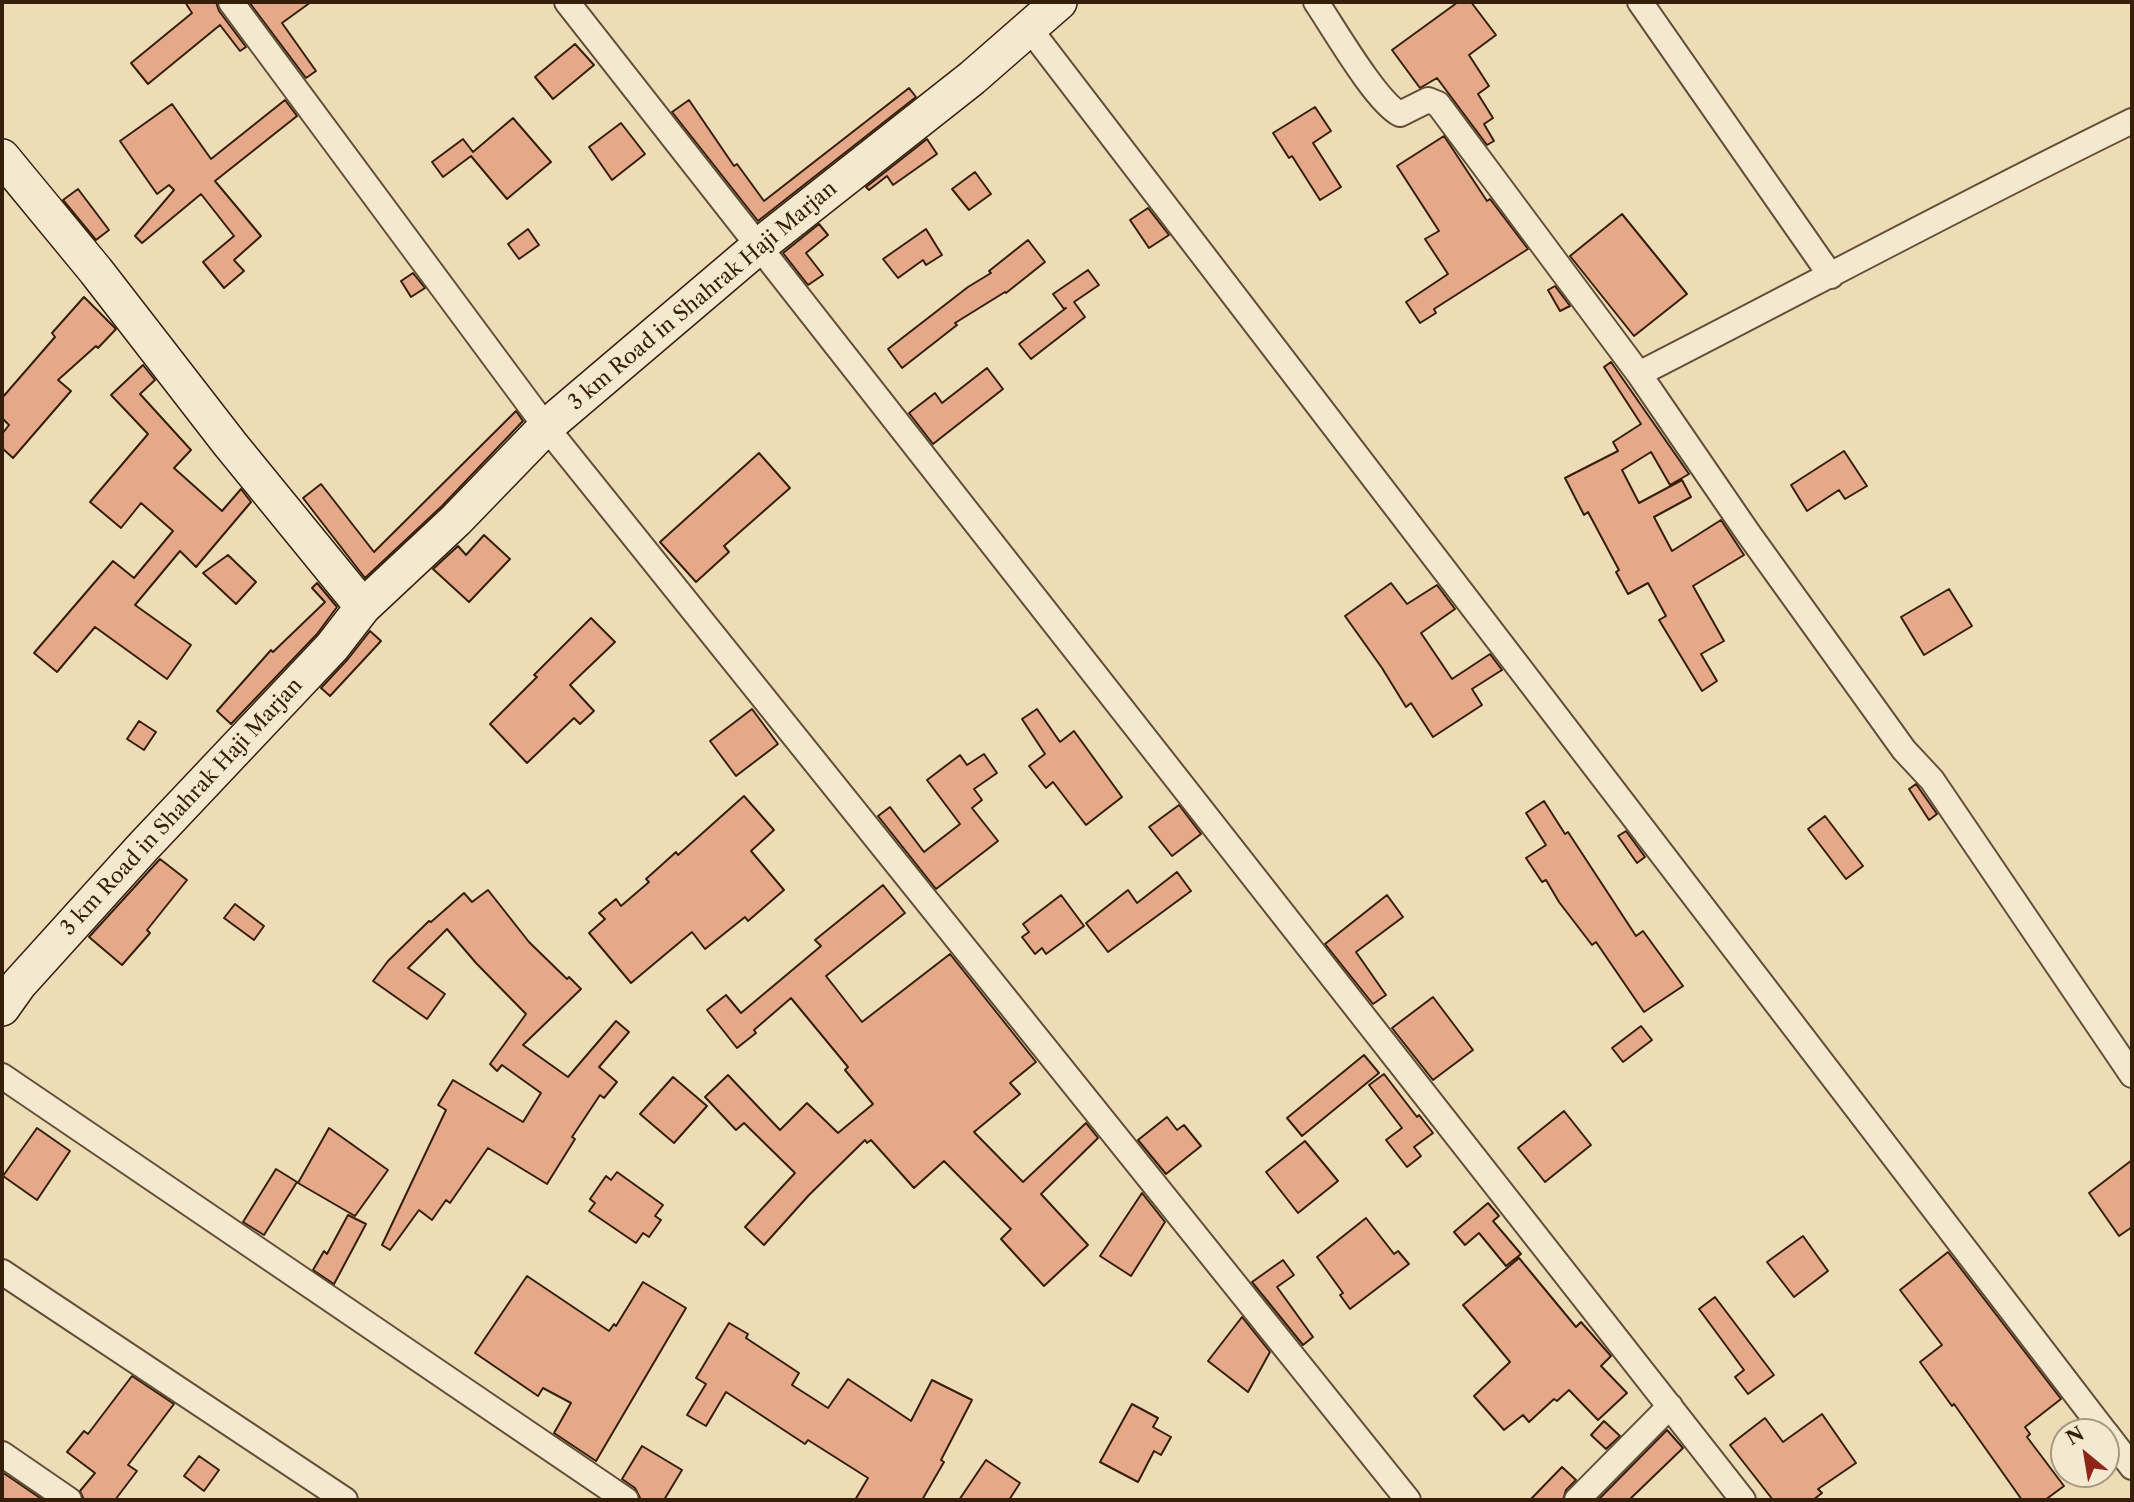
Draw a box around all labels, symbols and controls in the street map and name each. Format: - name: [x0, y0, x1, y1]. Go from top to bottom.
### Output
- street label: 3 km Road in Shahrak Haji Marjan: [564, 176, 842, 416]
- street label: 3 km Road in Shahrak Haji Marjan: [56, 673, 308, 941]
- north arrow: [2050, 1418, 2120, 1488]
- text: N: [2062, 1422, 2088, 1450]

